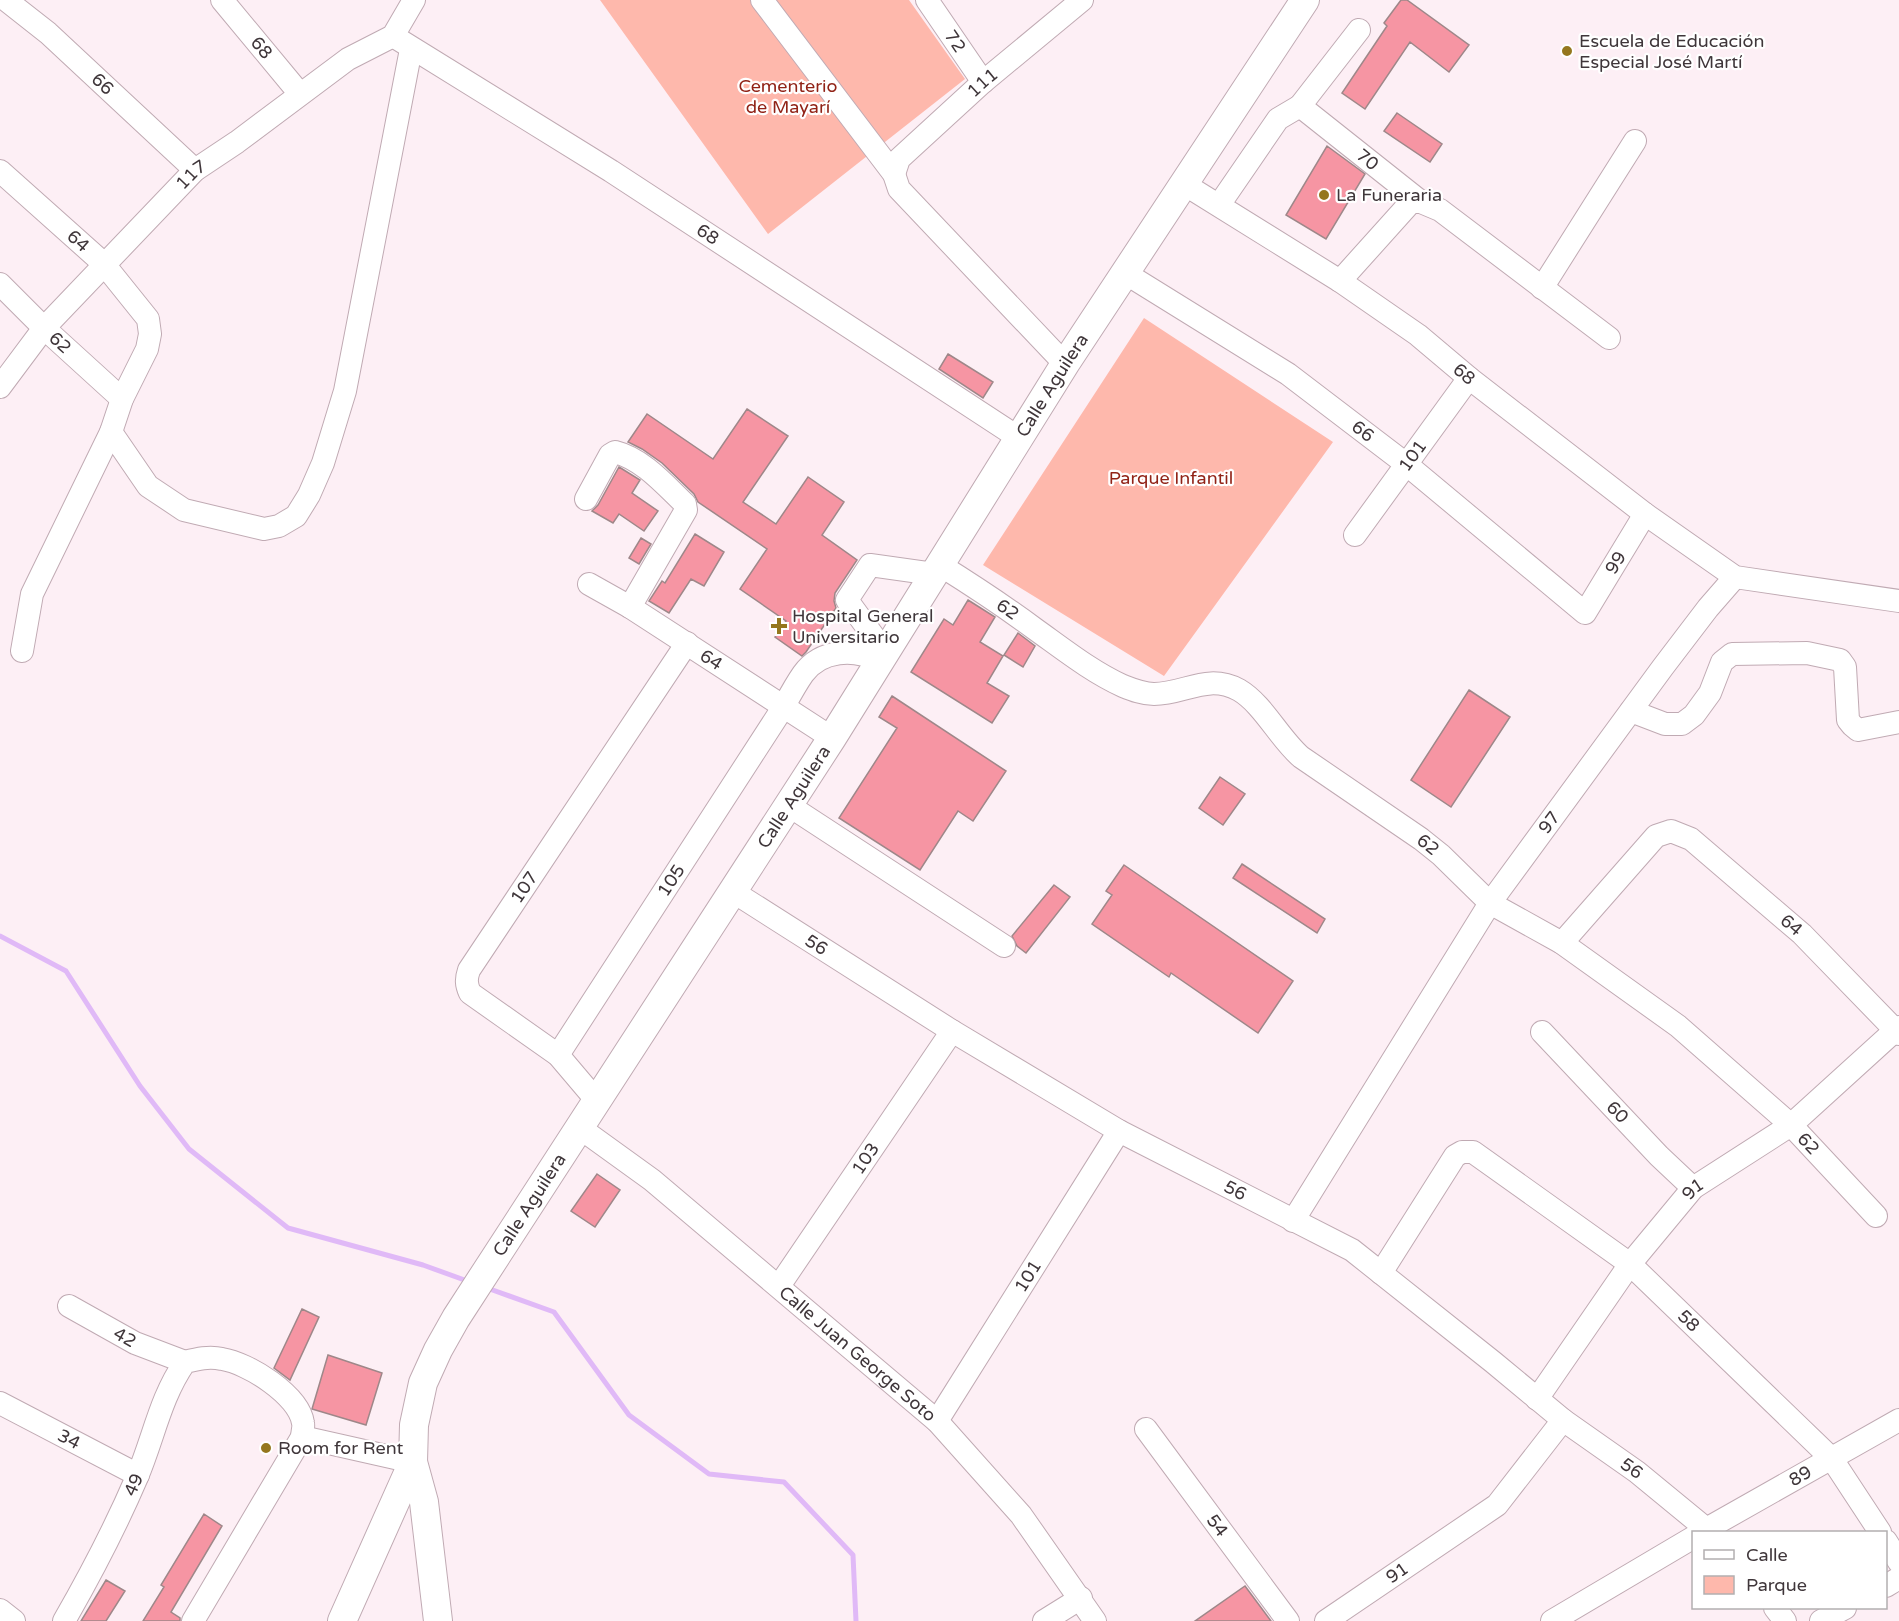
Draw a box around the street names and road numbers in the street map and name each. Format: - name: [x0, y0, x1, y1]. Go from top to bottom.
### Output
- street label: 72: [940, 26, 971, 57]
- street label: 68: [246, 32, 277, 63]
- street label: 111: [962, 63, 1002, 102]
- street label: 66: [87, 68, 118, 100]
- street label: 70: [1352, 144, 1383, 175]
- street label: 117: [171, 155, 210, 194]
- street label: 68: [692, 219, 723, 250]
- street label: 64: [63, 225, 94, 257]
- street label: 62: [44, 327, 76, 358]
- street label: Calle Aguilera: [1011, 329, 1093, 441]
- street label: 68: [1448, 358, 1480, 390]
- street label: 66: [1347, 416, 1379, 447]
- street label: 101: [1394, 436, 1431, 476]
- street label: 99: [1600, 547, 1631, 578]
- street label: 62: [992, 594, 1023, 625]
- street label: 64: [696, 644, 727, 675]
- street label: Calle Aguilera: [752, 741, 835, 853]
- street label: 97: [1534, 807, 1565, 838]
- street label: 62: [1412, 829, 1444, 860]
- street label: 105: [653, 860, 690, 901]
- street label: 107: [506, 867, 543, 908]
- street label: 64: [1776, 909, 1807, 941]
- street label: 56: [801, 929, 832, 960]
- street label: 60: [1602, 1096, 1633, 1128]
- street label: 62: [1793, 1128, 1824, 1159]
- street label: 103: [847, 1138, 884, 1179]
- street label: Calle Aguilera: [488, 1149, 571, 1260]
- street label: 91: [1677, 1173, 1708, 1204]
- street label: 56: [1220, 1175, 1250, 1205]
- street label: 101: [1010, 1256, 1046, 1296]
- street label: Calle Juan George Soto: [774, 1281, 941, 1426]
- street label: 58: [1673, 1305, 1705, 1336]
- street label: 42: [110, 1322, 140, 1352]
- street label: 34: [54, 1424, 84, 1454]
- street label: 56: [1616, 1453, 1647, 1484]
- street label: 89: [1785, 1461, 1815, 1491]
- street label: 49: [119, 1470, 148, 1500]
- street label: 54: [1202, 1510, 1233, 1541]
- street label: 91: [1382, 1557, 1413, 1588]

